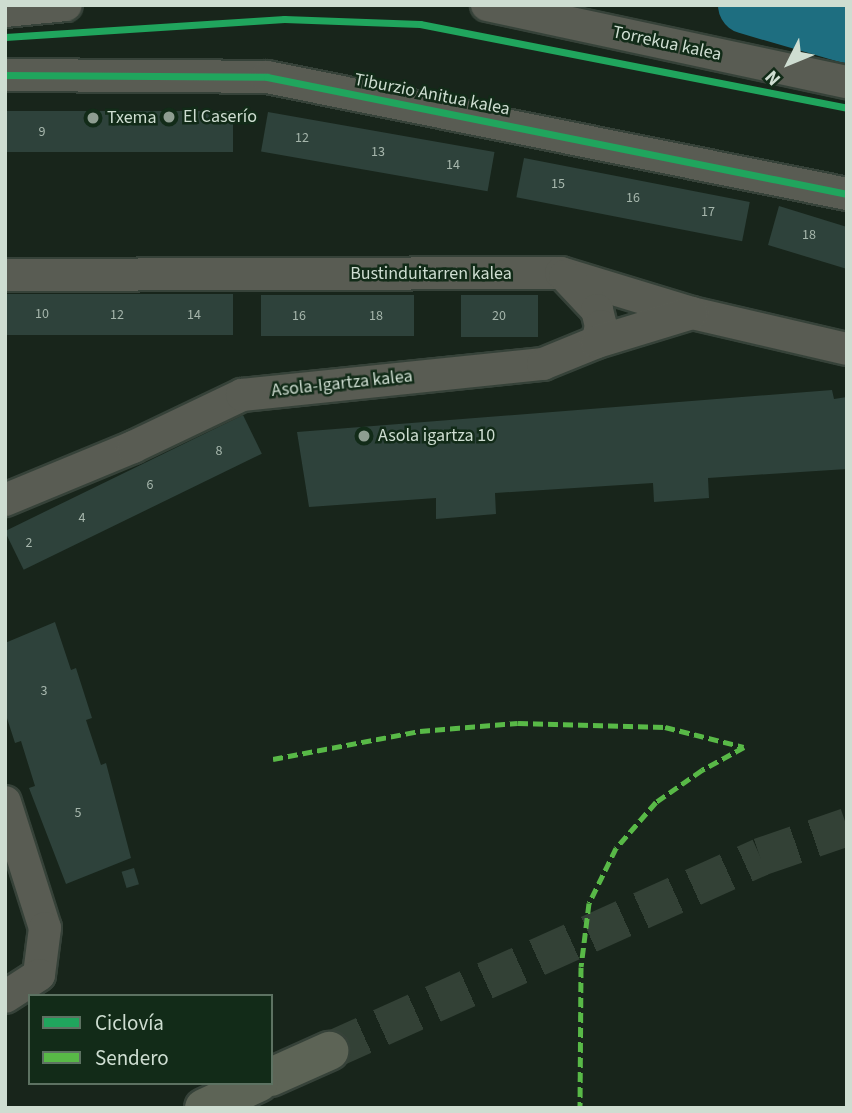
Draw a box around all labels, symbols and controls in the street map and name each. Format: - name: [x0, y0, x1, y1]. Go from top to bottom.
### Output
- street label: Torrekua kalea: [611, 22, 723, 66]
- north arrow: [754, 28, 824, 98]
- text: N: [759, 64, 787, 91]
- street label: Tiburzio Anitua kalea: [352, 69, 512, 121]
- place label: El Caserío: [183, 106, 257, 128]
- place label: Txema: [107, 107, 157, 129]
- marker: El Caserío: [161, 109, 177, 125]
- marker: Txema: [85, 110, 101, 126]
- house number: 9: [39, 124, 45, 140]
- house number: 12: [295, 130, 309, 146]
- house number: 13: [371, 144, 385, 160]
- house number: 14: [446, 157, 460, 173]
- house number: 15: [551, 176, 565, 192]
- house number: 16: [626, 190, 640, 206]
- house number: 17: [701, 204, 715, 220]
- house number: 18: [802, 227, 816, 243]
- street label: Bustinduitarren kalea: [350, 263, 512, 285]
- house number: 10: [35, 306, 49, 322]
- house number: 12: [110, 307, 124, 323]
- house number: 14: [187, 307, 201, 323]
- house number: 16: [292, 308, 306, 324]
- house number: 18: [369, 308, 383, 324]
- house number: 20: [492, 308, 506, 324]
- street label: Asola-Igartza kalea: [270, 366, 414, 402]
- place label: Asola igartza 10: [378, 425, 495, 447]
- marker: Asola igartza 10: [356, 428, 372, 444]
- house number: 8: [216, 443, 222, 459]
- house number: 6: [147, 477, 153, 493]
- house number: 4: [79, 510, 85, 526]
- house number: 2: [26, 535, 32, 551]
- house number: 3: [41, 683, 47, 699]
- house number: 5: [75, 805, 81, 821]
- legend: [28, 994, 273, 1085]
- text: Ciclovía: [95, 1008, 164, 1038]
- text: Sendero: [95, 1043, 169, 1073]

